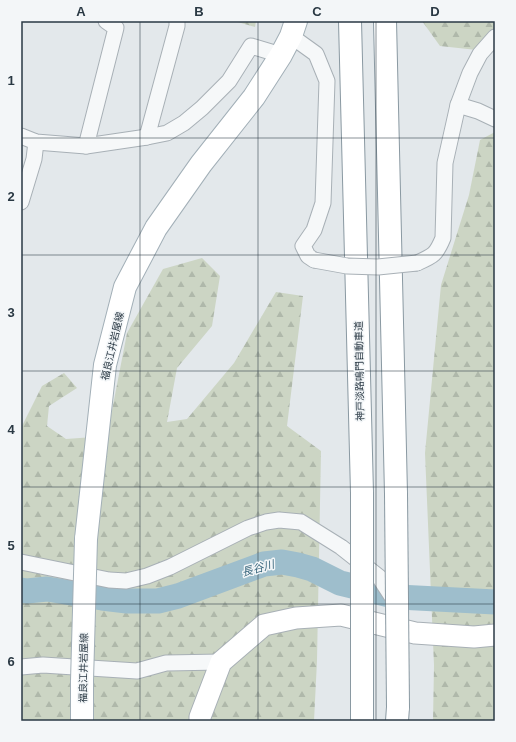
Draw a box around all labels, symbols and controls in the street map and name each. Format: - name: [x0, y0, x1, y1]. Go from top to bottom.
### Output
- text: A: [76, 4, 86, 19]
- text: B: [194, 4, 204, 19]
- text: C: [312, 4, 322, 19]
- text: D: [430, 4, 440, 19]
- text: 1: [7, 73, 15, 88]
- text: 2: [7, 189, 15, 204]
- text: 3: [7, 305, 15, 320]
- street label: 福良江井岩屋線: [99, 311, 126, 381]
- street label: 神戸淡路鳴門自動車道: [353, 321, 366, 421]
- text: 4: [7, 422, 15, 437]
- text: 5: [7, 538, 15, 553]
- water label: 長谷川: [241, 558, 276, 578]
- street label: 福良江井岩屋線: [77, 633, 90, 703]
- text: 6: [7, 654, 15, 669]

